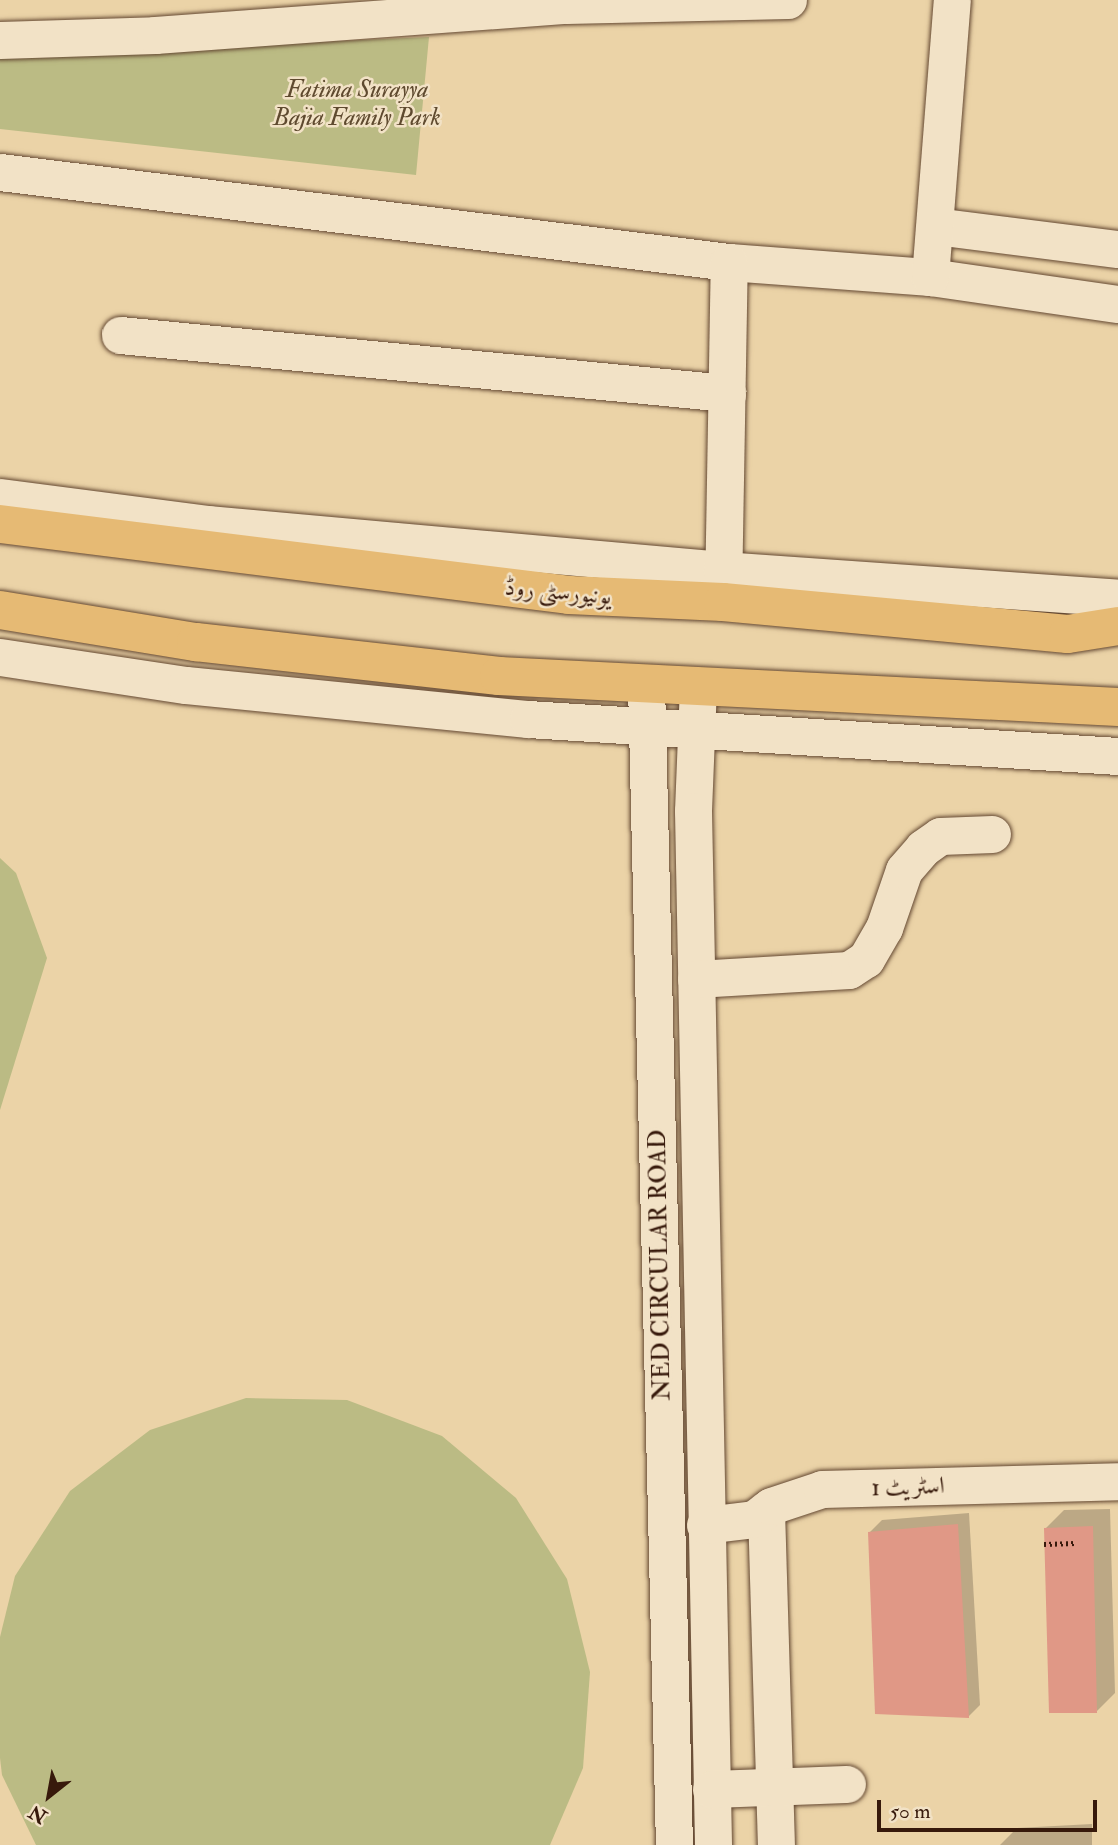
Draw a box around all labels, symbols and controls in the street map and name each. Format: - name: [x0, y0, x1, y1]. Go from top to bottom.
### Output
- park label: Fatima Surayya Bajia Family Park: [273, 76, 441, 132]
- street label: یونیورسٹی روڈ: [503, 573, 613, 611]
- street label: NED CIRCULAR ROAD: [643, 1129, 677, 1401]
- street label: اسٹریٹ 1: [871, 1471, 945, 1503]
- north arrow: [14, 1761, 84, 1831]
- scale bar: [880, 1786, 1100, 1830]
- text: 50 m: [890, 1798, 931, 1825]
- text: N: [25, 1799, 52, 1829]

